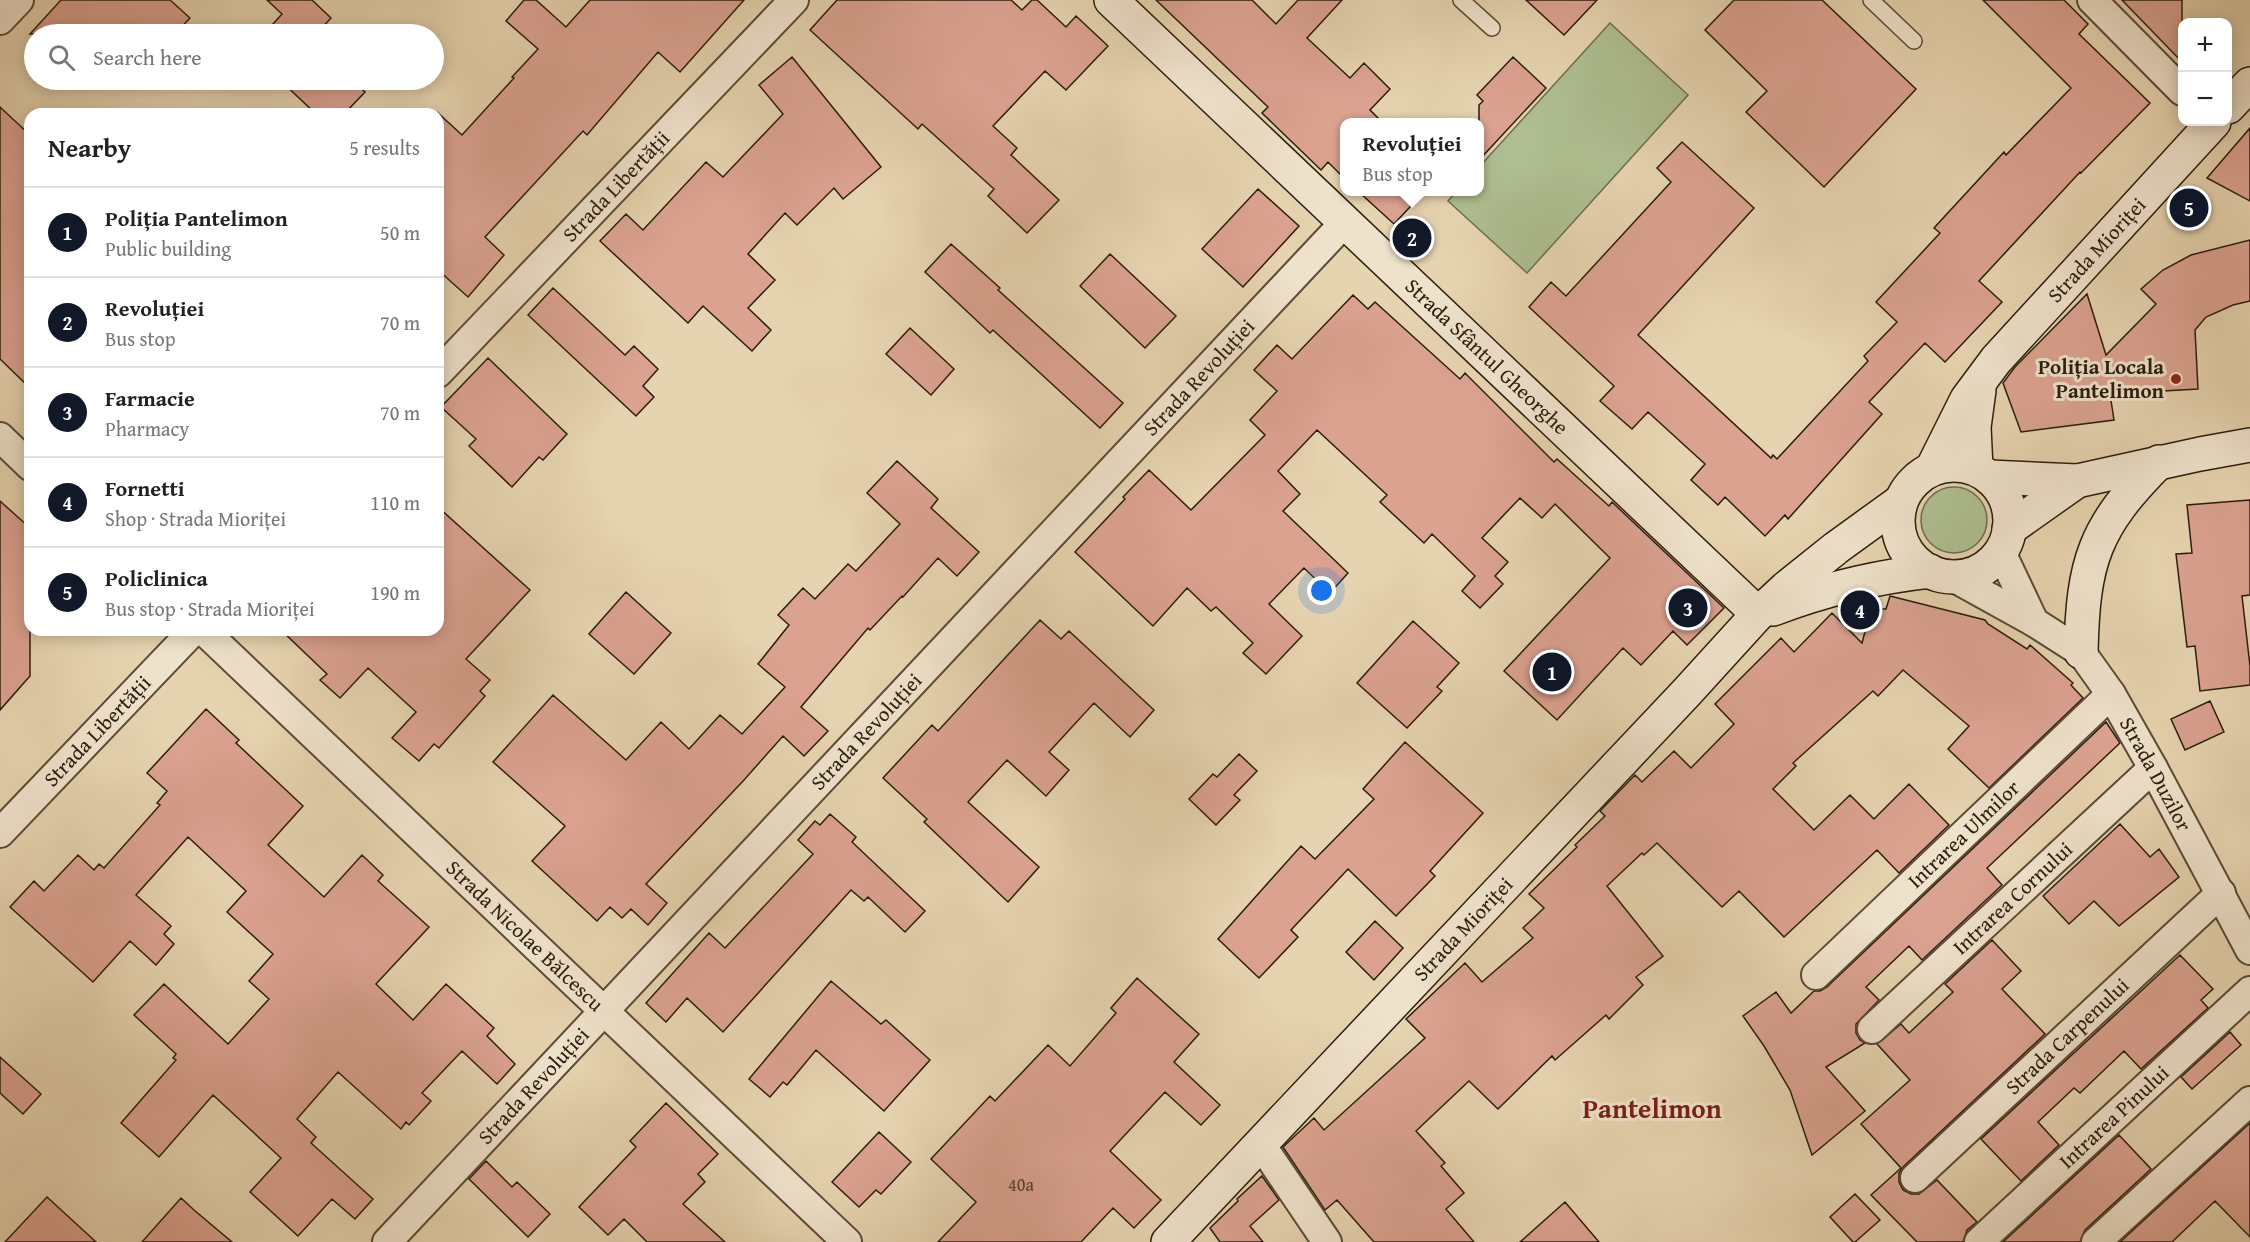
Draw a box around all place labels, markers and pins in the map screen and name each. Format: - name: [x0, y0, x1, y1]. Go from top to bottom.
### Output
- pin: 5: [2170, 186, 2208, 230]
- pin: 2: [1392, 216, 1432, 260]
- place label: Poliția Locala Pantelimon: [2038, 351, 2165, 406]
- marker: Poliția Locala Pantelimon: [2169, 372, 2183, 386]
- pin: 3: [1668, 586, 1708, 630]
- pin: 4: [1840, 588, 1880, 632]
- pin: 1: [1532, 650, 1572, 694]

